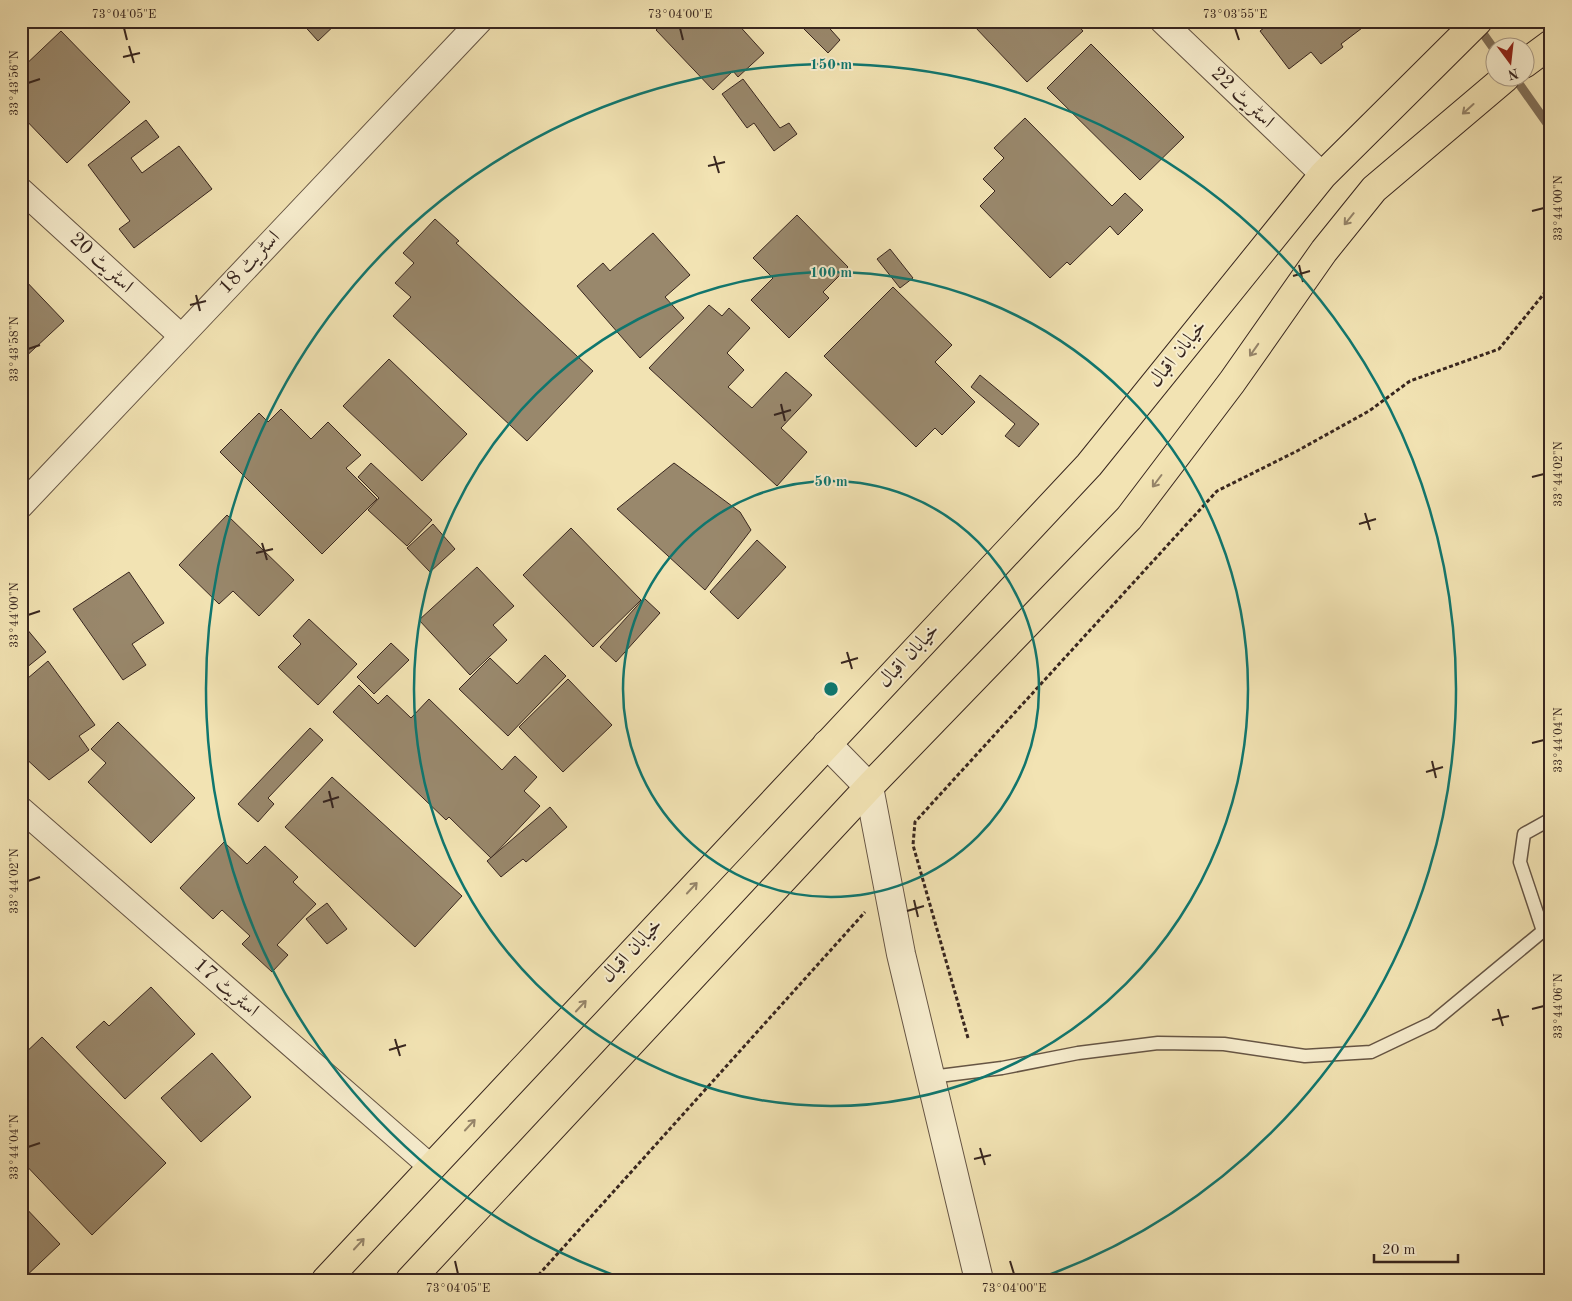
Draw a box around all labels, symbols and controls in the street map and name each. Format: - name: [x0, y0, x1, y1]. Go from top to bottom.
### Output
- text: 73°04'05"E: [92, 8, 156, 21]
- text: 73°03'55"E: [1203, 8, 1267, 21]
- text: 73°04'00"E: [648, 9, 712, 21]
- north arrow: [1484, 38, 1534, 88]
- text: 33°43'56"N: [8, 50, 21, 116]
- text: 150 m: [810, 58, 852, 73]
- street label: اسٹریٹ 22: [1207, 64, 1277, 132]
- text: N: [1506, 65, 1520, 82]
- one-way arrow: [1462, 103, 1475, 115]
- text: 33°44'00"N: [1553, 175, 1565, 241]
- one-way arrow: [1344, 212, 1355, 225]
- street label: اسٹریٹ 18: [216, 228, 284, 298]
- street label: اسٹریٹ 20: [65, 229, 137, 297]
- text: 100 m: [810, 266, 852, 281]
- text: 33°43'58"N: [8, 316, 21, 382]
- street label: خیابان اقبال: [1145, 317, 1211, 391]
- one-way arrow: [1249, 343, 1259, 357]
- text: 33°44'02"N: [1553, 441, 1565, 507]
- one-way arrow: [1152, 474, 1162, 488]
- text: 50 m: [814, 475, 848, 490]
- text: 33°44'00"N: [9, 582, 21, 648]
- street label: خیابان اقبال: [874, 620, 944, 692]
- centre of rings: [822, 680, 840, 698]
- text: 33°44'04"N: [1553, 707, 1565, 773]
- text: 33°44'02"N: [9, 848, 21, 914]
- one-way arrow: [686, 881, 698, 894]
- street label: خیابان اقبال: [597, 915, 667, 987]
- street label: اسٹریٹ 17: [190, 955, 262, 1021]
- text: 33°44'06"N: [1553, 973, 1565, 1039]
- one-way arrow: [575, 1000, 587, 1012]
- text: 33°44'04"N: [9, 1114, 21, 1180]
- one-way arrow: [464, 1118, 476, 1131]
- scale bar: [1374, 1231, 1458, 1263]
- one-way arrow: [353, 1237, 365, 1250]
- text: 20 m: [1382, 1243, 1416, 1258]
- text: 73°04'05"E: [426, 1282, 490, 1295]
- text: 73°04'00"E: [982, 1283, 1046, 1295]

